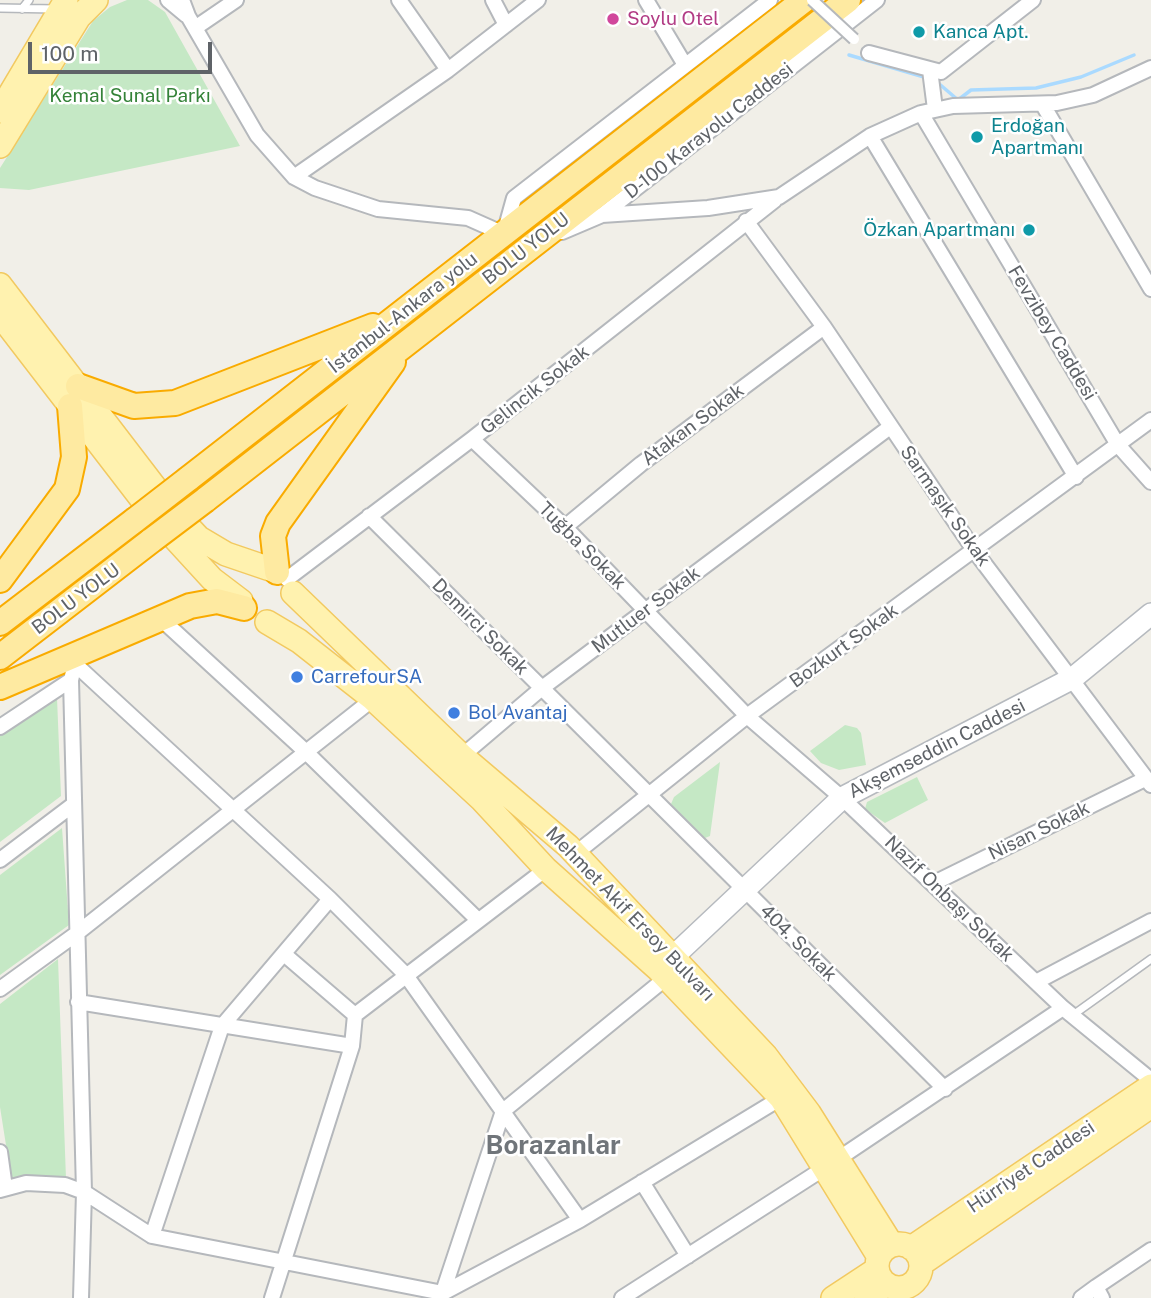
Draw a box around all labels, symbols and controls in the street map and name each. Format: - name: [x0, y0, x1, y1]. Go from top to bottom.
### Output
- place label: Soylu Otel: [627, 8, 719, 30]
- marker: Soylu Otel: [605, 11, 621, 27]
- place label: Kanca Apt.: [933, 21, 1029, 43]
- marker: Kanca Apt.: [911, 24, 927, 40]
- scale bar: [32, 28, 215, 72]
- text: 100 m: [41, 41, 98, 66]
- street label: D-100 Karayolu Caddesi: [620, 58, 798, 204]
- park label: Kemal Sunal Parkı: [49, 85, 211, 107]
- place label: Erdoğan Apartmanı: [991, 115, 1083, 159]
- marker: Erdoğan Apartmanı: [969, 129, 985, 145]
- street label: BOLU YOLU: [478, 208, 574, 290]
- place label: Özkan Apartmanı: [863, 219, 1015, 241]
- marker: Özkan Apartmanı: [1021, 222, 1037, 238]
- street label: İstanbul-Ankara yolu: [324, 248, 482, 378]
- street label: Fevzibey Caddesi: [1003, 262, 1101, 404]
- street label: Gelincik Sokak: [476, 341, 594, 439]
- street label: Atakan Sokak: [637, 379, 749, 471]
- street label: Sarmaşık Sokak: [895, 441, 995, 571]
- street label: Tuğba Sokak: [533, 497, 631, 595]
- street label: BOLU YOLU: [28, 559, 124, 639]
- street label: Mutluer Sokak: [587, 562, 705, 658]
- street label: Demirci Sokak: [427, 574, 533, 680]
- street label: Bozkurt Sokak: [785, 599, 903, 693]
- place label: CarrefourSA: [311, 666, 422, 688]
- marker: CarrefourSA: [289, 669, 305, 685]
- street label: Akşemseddin Caddesi: [845, 694, 1029, 804]
- place label: Bol Avantaj: [468, 702, 568, 724]
- marker: Bol Avantaj: [446, 705, 462, 721]
- street label: Nisan Sokak: [985, 797, 1093, 865]
- street label: Mehmet Akif Ersoy Bulvarı: [541, 822, 719, 1006]
- street label: Nazif Onbaşı Sokak: [880, 831, 1018, 967]
- street label: 404. Sokak: [755, 900, 841, 986]
- street label: Hürriyet Caddesi: [963, 1116, 1099, 1218]
- district label: Borazanlar: [485, 1130, 621, 1162]

